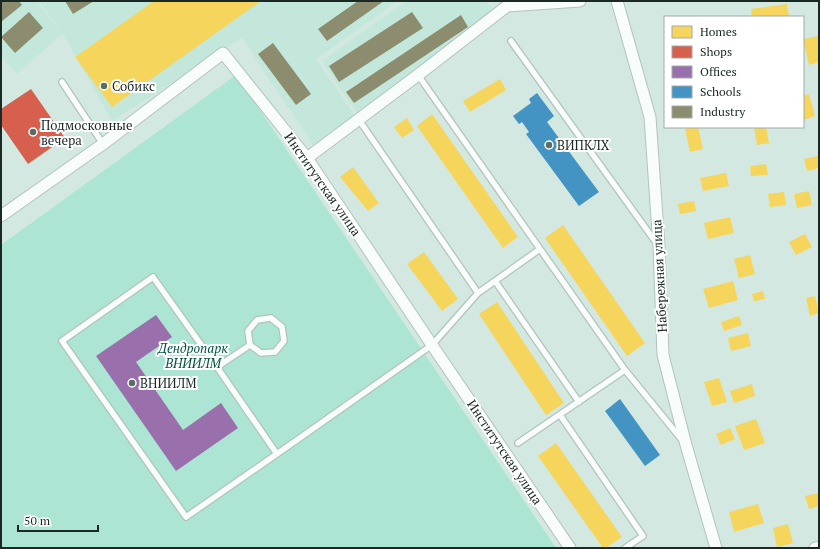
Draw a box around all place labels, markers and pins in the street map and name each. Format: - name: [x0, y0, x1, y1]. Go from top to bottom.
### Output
- place label: Собикс: [112, 77, 155, 95]
- marker: Собикс: [99, 81, 109, 91]
- place label: Подмосковные вечера: [41, 116, 133, 149]
- marker: Подмосковные вечера: [28, 127, 38, 137]
- place label: ВИПКЛХ: [557, 136, 610, 154]
- marker: ВИПКЛХ: [544, 140, 554, 150]
- place label: ВНИИЛМ: [140, 374, 196, 392]
- marker: ВНИИЛМ: [127, 378, 137, 388]

